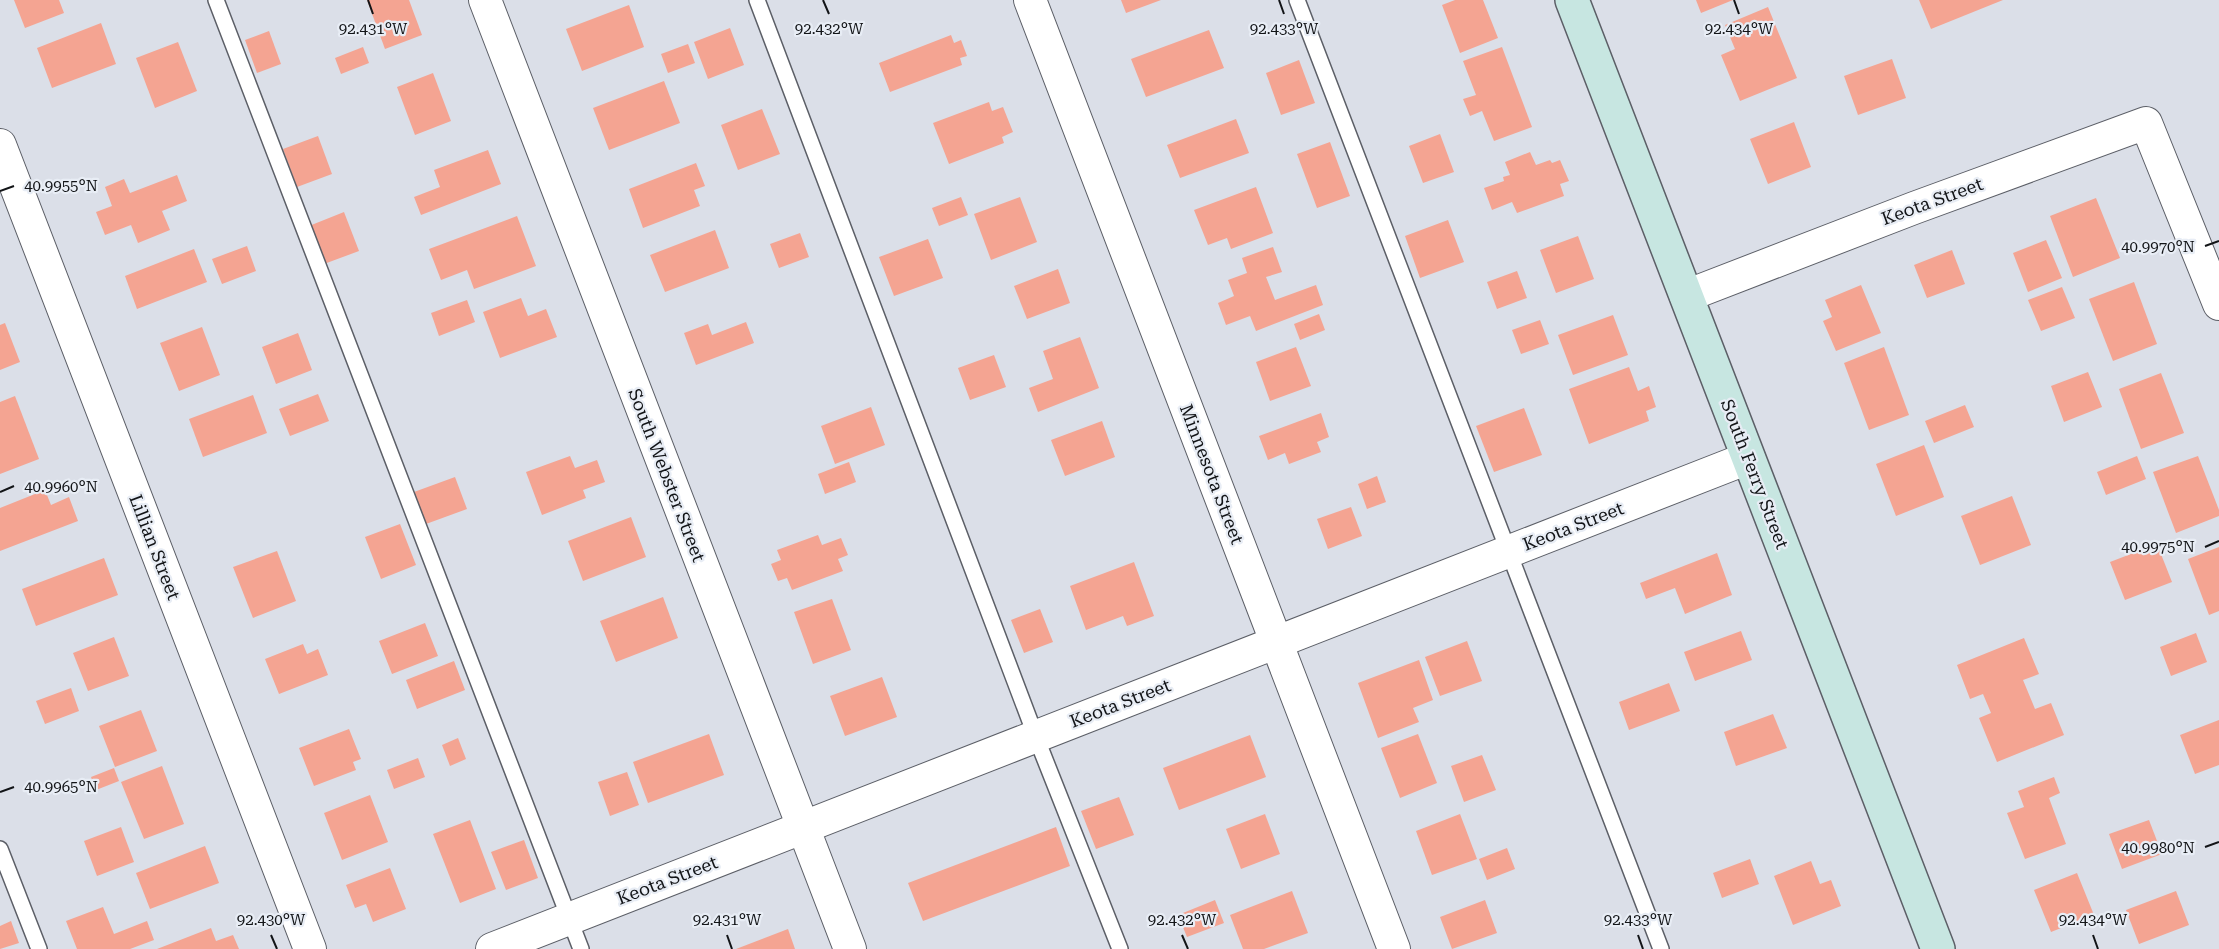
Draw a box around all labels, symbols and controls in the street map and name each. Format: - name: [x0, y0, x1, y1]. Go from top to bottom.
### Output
- text: 92.431°W: [339, 20, 408, 38]
- text: 92.432°W: [795, 20, 864, 38]
- text: 92.433°W: [1250, 20, 1319, 38]
- text: 92.434°W: [1705, 20, 1774, 38]
- street label: Keota Street: [1878, 173, 1986, 229]
- text: 40.9955°N: [24, 177, 98, 195]
- text: 40.9970°N: [2121, 238, 2195, 256]
- street label: South Webster Street: [624, 385, 710, 565]
- street label: South Ferry Street: [1717, 396, 1793, 552]
- street label: Minnesota Street: [1176, 401, 1248, 547]
- text: 40.9960°N: [24, 478, 98, 496]
- street label: Lillian Street: [125, 491, 185, 603]
- street label: Keota Street: [1520, 497, 1627, 555]
- text: 40.9975°N: [2121, 538, 2195, 556]
- street label: Keota Street: [1067, 674, 1174, 732]
- text: 40.9965°N: [24, 778, 98, 796]
- text: 40.9980°N: [2121, 839, 2195, 857]
- street label: Keota Street: [614, 851, 721, 909]
- text: 92.430°W: [237, 911, 306, 929]
- text: 92.431°W: [693, 911, 762, 929]
- text: 92.432°W: [1148, 911, 1217, 929]
- text: 92.433°W: [1604, 911, 1673, 929]
- text: 92.434°W: [2059, 911, 2128, 929]

